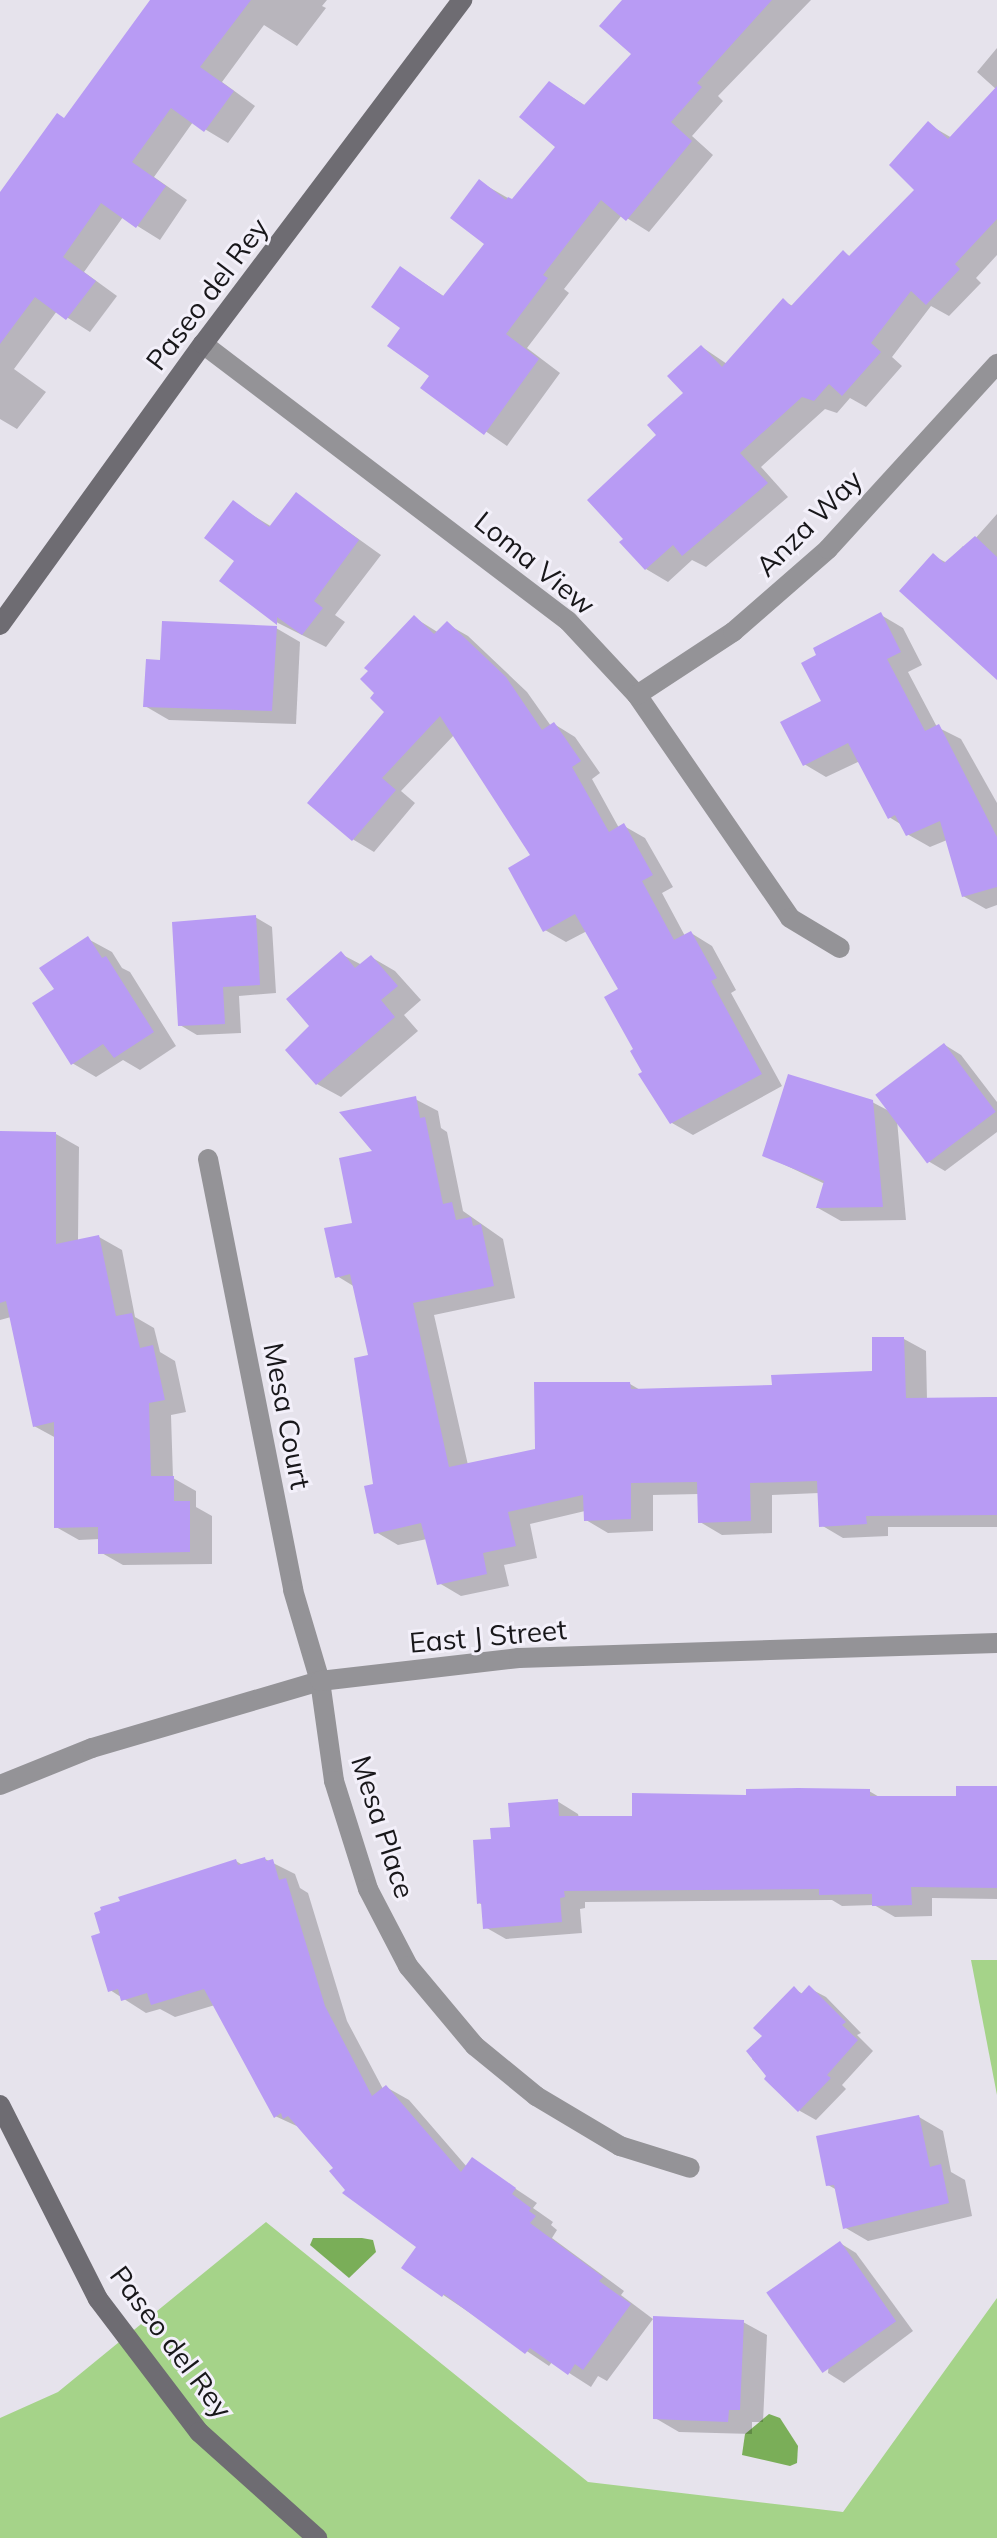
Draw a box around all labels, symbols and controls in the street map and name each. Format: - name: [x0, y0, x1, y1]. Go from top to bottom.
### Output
- street label: Paseo del Rey: [139, 211, 275, 377]
- street label: Anza Way: [749, 463, 869, 583]
- street label: Loma View: [468, 504, 602, 622]
- street label: Mesa Court: [256, 1340, 318, 1492]
- street label: East J Street: [408, 1612, 568, 1660]
- street label: Mesa Place: [344, 1752, 422, 1902]
- street label: Paseo del Rey: [103, 2259, 239, 2425]

